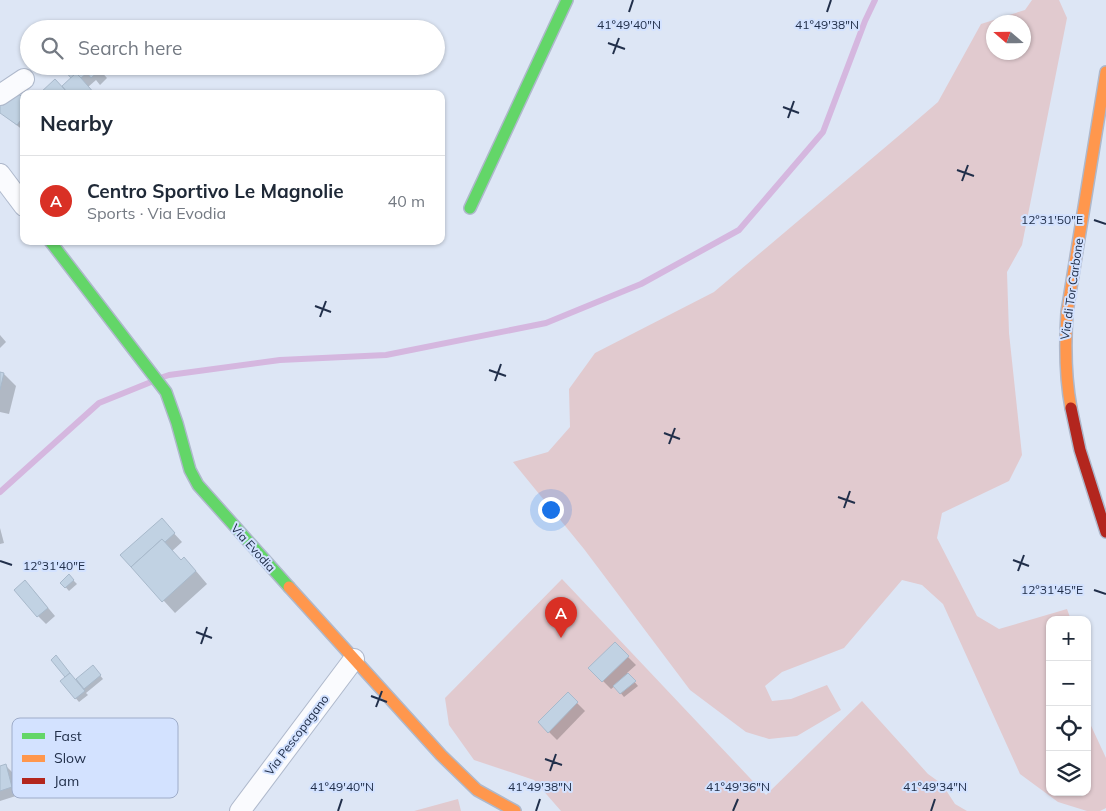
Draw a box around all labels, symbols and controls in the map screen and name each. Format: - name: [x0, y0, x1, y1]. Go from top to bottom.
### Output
- north arrow: [986, 15, 1031, 60]
- text: 41°49'40"N: [597, 17, 661, 32]
- text: 41°49'38"N: [795, 17, 859, 32]
- search box: [20, 20, 445, 75]
- icon: search: [38, 34, 66, 62]
- text: Search here: [78, 36, 182, 60]
- text: Nearby: [40, 110, 113, 136]
- text: Centro Sportivo Le Magnolie: [87, 179, 344, 203]
- text: A: [50, 191, 62, 211]
- text: 40 m: [388, 191, 425, 211]
- text: Sports · Via Evodia: [87, 203, 226, 223]
- text: 12°31'50"E: [1021, 212, 1083, 227]
- street label: Via di Tor Carbone: [1057, 237, 1086, 341]
- your location: [538, 497, 564, 523]
- street label: Via Evodia: [228, 521, 279, 575]
- text: 12°31'40"E: [23, 558, 85, 573]
- text: 12°31'45"E: [1021, 582, 1083, 597]
- pin: A: [545, 597, 577, 638]
- map controls: [1046, 616, 1091, 796]
- button: +: [1046, 616, 1091, 661]
- button: −: [1046, 661, 1091, 706]
- street label: Via Pescopagano: [261, 691, 332, 778]
- button: locate: [1046, 706, 1091, 751]
- legend: [12, 718, 178, 798]
- text: Fast: [54, 727, 82, 745]
- text: Slow: [54, 749, 86, 767]
- button: layers: [1046, 751, 1091, 796]
- text: Jam: [54, 772, 79, 790]
- text: 41°49'40"N: [310, 779, 374, 794]
- text: 41°49'38"N: [508, 779, 572, 794]
- text: 41°49'36"N: [706, 779, 770, 794]
- text: 41°49'34"N: [903, 779, 967, 794]

